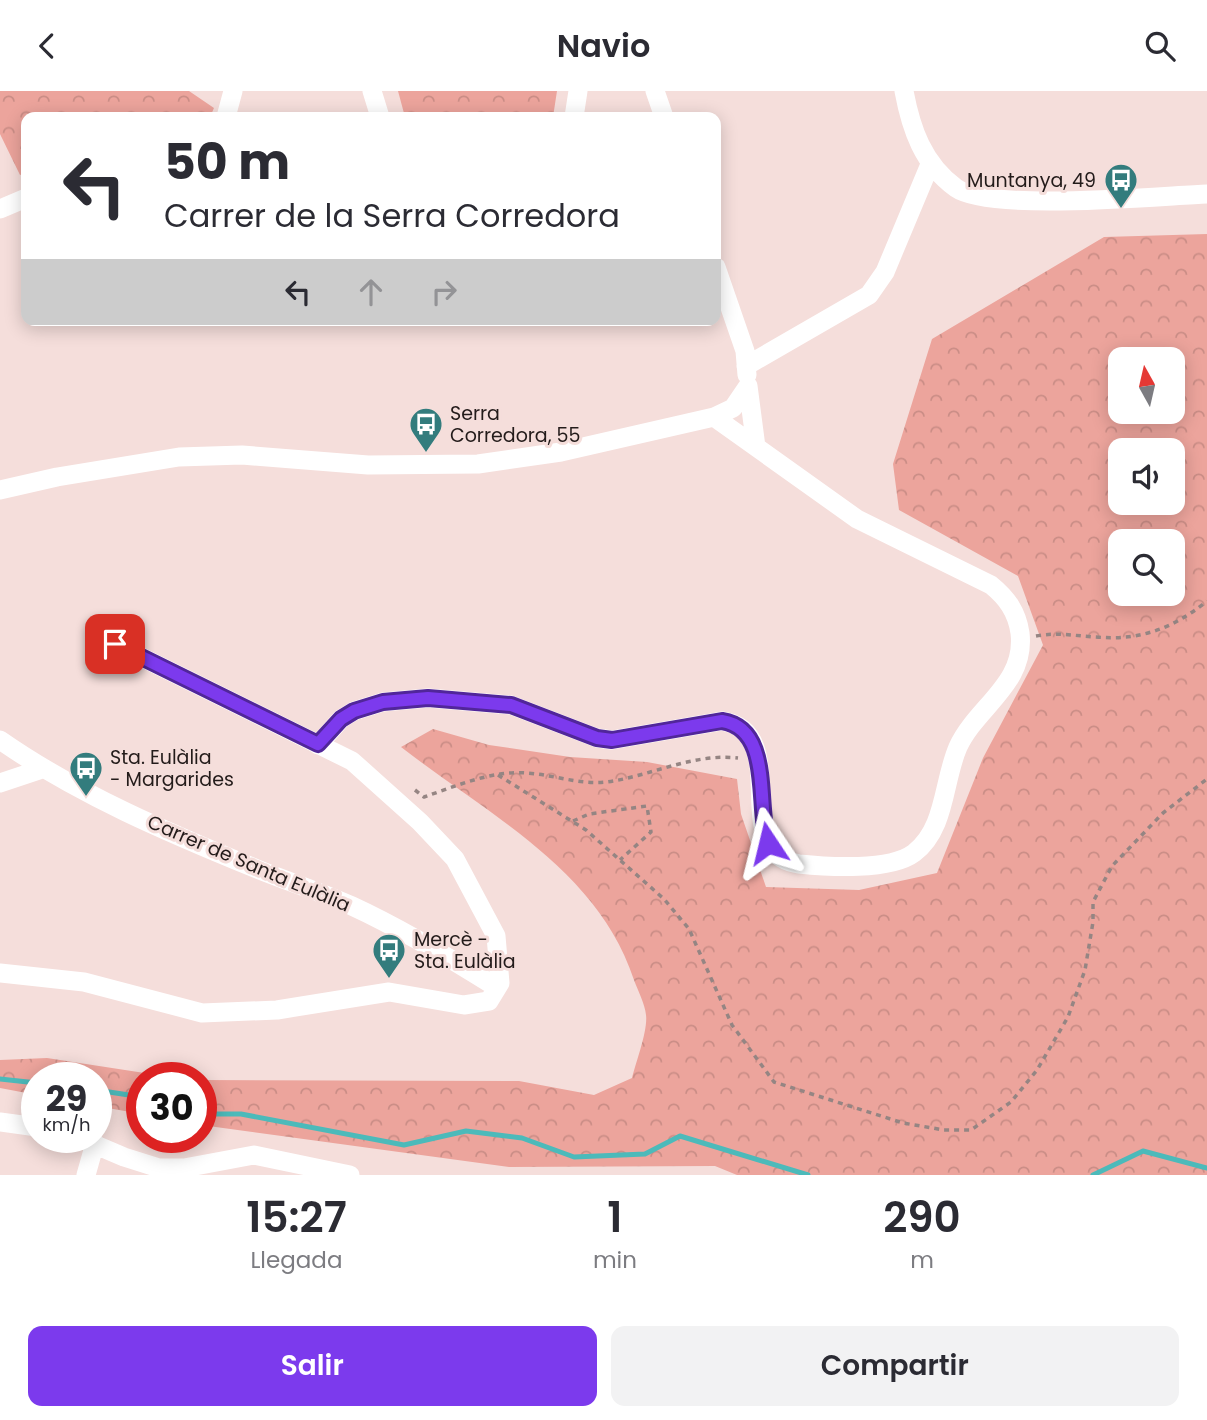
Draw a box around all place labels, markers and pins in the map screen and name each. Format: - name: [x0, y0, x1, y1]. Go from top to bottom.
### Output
- bus stop icon: Muntanya, 49: [1102, 161, 1140, 210]
- place label: Muntanya, 49: [967, 167, 1096, 194]
- place label: Serra Corredora, 55: [450, 400, 580, 449]
- bus stop icon: Serra Corredora, 55: [407, 405, 445, 454]
- pin: [85, 614, 145, 674]
- place label: Sta. Eulàlia - Margarides: [110, 744, 234, 793]
- bus stop icon: Sta. Eulàlia - Margarides: [67, 749, 105, 798]
- place label: Mercè - Sta. Eulàlia: [414, 926, 516, 975]
- bus stop icon: Mercè - Sta. Eulàlia: [370, 931, 408, 980]

